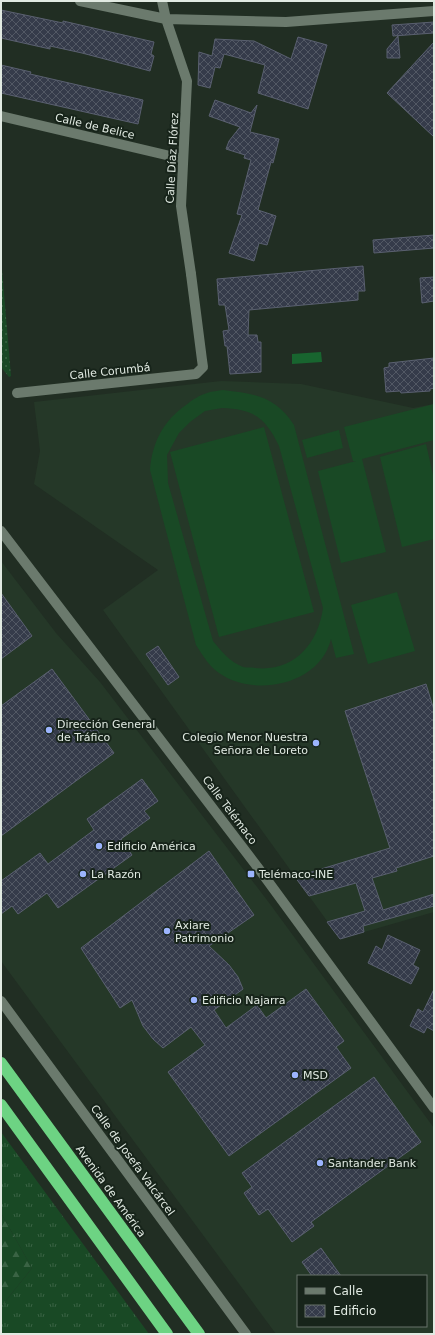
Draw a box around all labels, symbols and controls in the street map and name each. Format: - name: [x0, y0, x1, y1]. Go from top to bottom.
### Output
- street label: Calle de Belice: [54, 111, 136, 142]
- street label: Calle Díaz Flórez: [164, 112, 181, 204]
- street label: Calle Corumbá: [69, 361, 151, 382]
- place label: Dirección General de Tráfico: [57, 718, 155, 744]
- marker: Dirección General de Tráfico: [44, 725, 54, 735]
- place label: Colegio Menor Nuestra Señora de Loreto: [182, 731, 308, 757]
- marker: Colegio Menor Nuestra Señora de Loreto: [311, 738, 321, 748]
- street label: Calle Telémaco: [200, 773, 260, 847]
- place label: Edificio América: [107, 840, 196, 853]
- marker: Edificio América: [94, 841, 104, 851]
- place label: La Razón: [91, 868, 141, 881]
- place label: Telémaco-INE: [258, 868, 333, 881]
- marker: La Razón: [78, 869, 88, 879]
- marker: Telémaco-INE: [246, 869, 256, 879]
- place label: Axiare Patrimonio: [175, 919, 234, 945]
- marker: Axiare Patrimonio: [162, 926, 172, 936]
- place label: Edificio Najarra: [202, 994, 286, 1007]
- marker: Edificio Najarra: [189, 995, 199, 1005]
- place label: MSD: [303, 1069, 328, 1082]
- marker: MSD: [290, 1070, 300, 1080]
- street label: Calle de Josefa Valcárcel: [88, 1102, 177, 1218]
- street label: Avenida de América: [73, 1143, 148, 1240]
- place label: Santander Bank: [328, 1157, 417, 1170]
- marker: Santander Bank: [315, 1158, 325, 1168]
- legend: [297, 1275, 427, 1327]
- text: Calle: [333, 1284, 363, 1298]
- text: Edificio: [333, 1304, 376, 1318]

